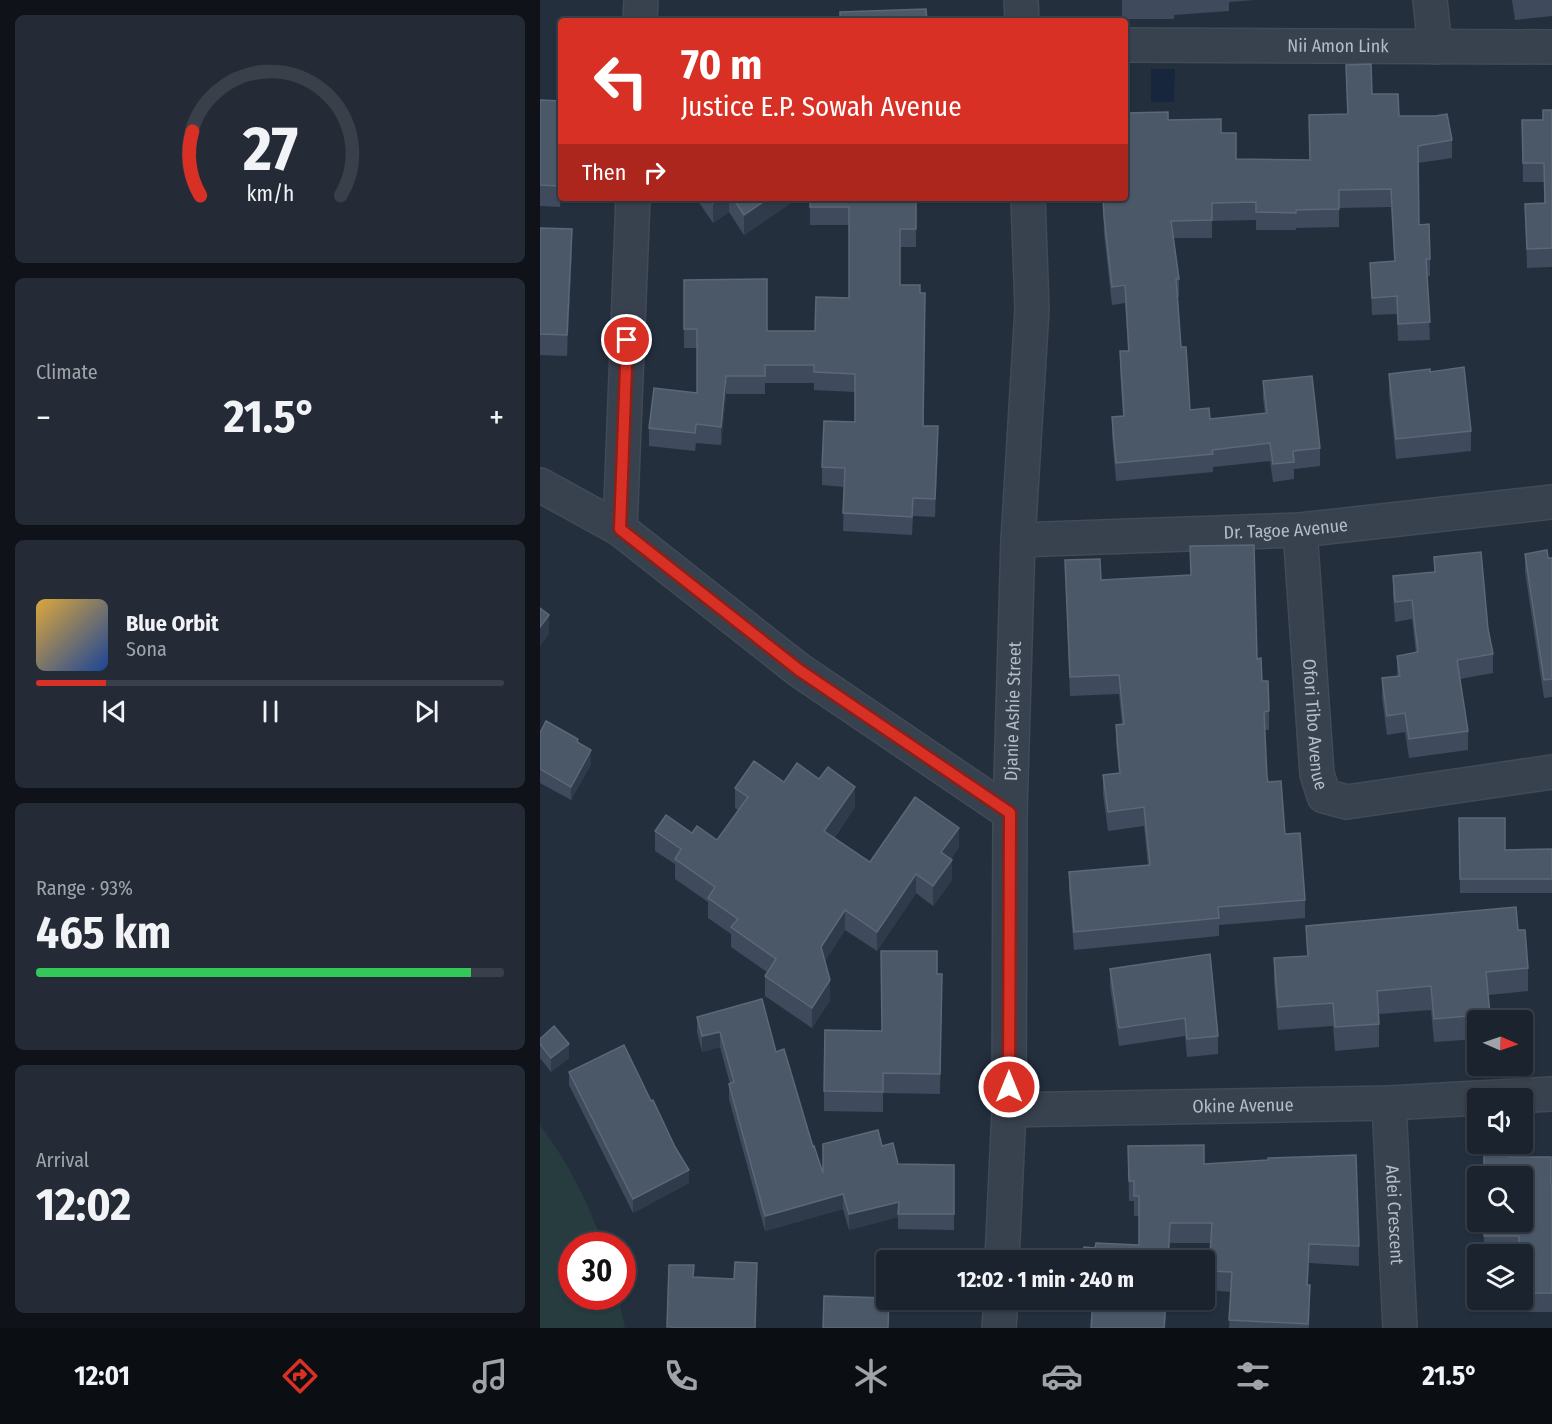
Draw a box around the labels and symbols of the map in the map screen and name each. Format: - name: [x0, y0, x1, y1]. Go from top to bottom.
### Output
- street label: Nii Amon Link: [1287, 35, 1389, 57]
- pin: [601, 314, 652, 365]
- street label: Dr. Tagoe Avenue: [1223, 514, 1349, 544]
- street label: Djanie Ashie Street: [1000, 641, 1026, 781]
- street label: Ofori Tibo Avenue: [1298, 658, 1332, 793]
- north arrow: [1467, 1010, 1533, 1076]
- position arrow: [977, 1055, 1041, 1119]
- street label: Okine Avenue: [1192, 1094, 1294, 1118]
- street label: Adei Crescent: [1381, 1165, 1408, 1265]
- speed limit sign: 30: [558, 1232, 636, 1310]

